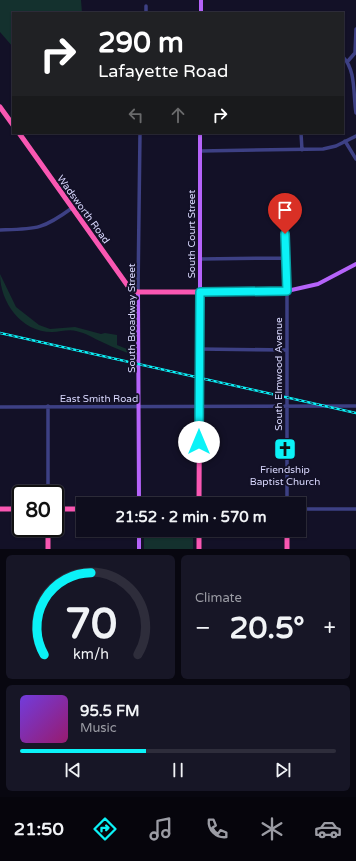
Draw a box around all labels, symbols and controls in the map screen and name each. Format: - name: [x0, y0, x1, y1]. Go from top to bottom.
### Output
- text: 290 m: [98, 26, 184, 60]
- icon: right: [32, 28, 84, 80]
- text: Lafayette Road: [98, 60, 228, 82]
- icon: left: [125, 104, 147, 126]
- icon: ahead: [167, 104, 189, 126]
- icon: right: [209, 104, 231, 126]
- street label: Wadsworth Road: [54, 173, 112, 246]
- street label: South Court Street: [186, 190, 198, 278]
- pin: [268, 193, 302, 234]
- icon: arrive: [274, 199, 296, 221]
- street label: South Broadway Street: [126, 263, 138, 373]
- street label: South Elmwood Avenue: [273, 317, 285, 431]
- street label: East Smith Road: [60, 393, 138, 405]
- position arrow: [178, 421, 220, 463]
- church icon: Friendship Baptist Church: [272, 436, 298, 462]
- place label: Friendship Baptist Church: [250, 464, 320, 488]
- speed limit sign: 80: [12, 485, 64, 537]
- text: 21:52 · 2 min · 570 m: [116, 508, 266, 526]
- text: Climate: [195, 590, 242, 606]
- text: 70: [64, 600, 117, 650]
- text: 20.5°: [230, 610, 305, 647]
- text: −: [195, 615, 211, 641]
- text: +: [324, 615, 336, 641]
- text: km/h: [73, 646, 108, 663]
- text: 95.5 FM: [80, 702, 140, 720]
- text: Music: [80, 720, 117, 736]
- icon: previous: [62, 759, 84, 781]
- icon: pause: [167, 759, 189, 781]
- icon: next: [272, 759, 294, 781]
- icon: directions: [91, 815, 119, 843]
- icon: music: [147, 815, 175, 843]
- icon: phone: [203, 815, 231, 843]
- icon: climate: [258, 815, 286, 843]
- icon: car: [314, 815, 342, 843]
- text: 21:50: [14, 818, 64, 840]

